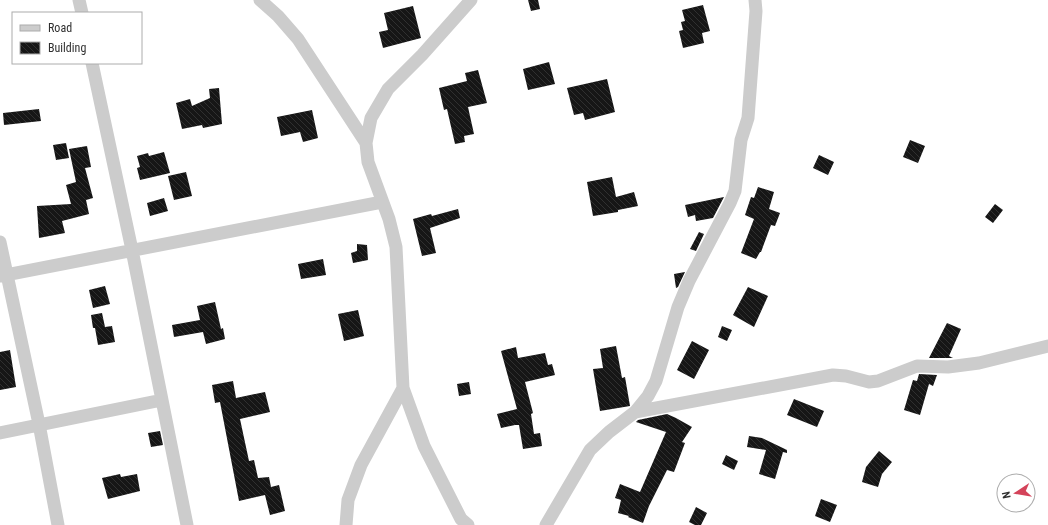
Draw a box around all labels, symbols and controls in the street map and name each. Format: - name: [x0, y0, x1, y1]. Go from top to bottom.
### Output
- legend: [12, 12, 142, 64]
- text: Road: [48, 21, 72, 35]
- text: Building: [48, 41, 86, 55]
- north arrow: [996, 473, 1036, 513]
- text: N: [1000, 490, 1014, 500]

